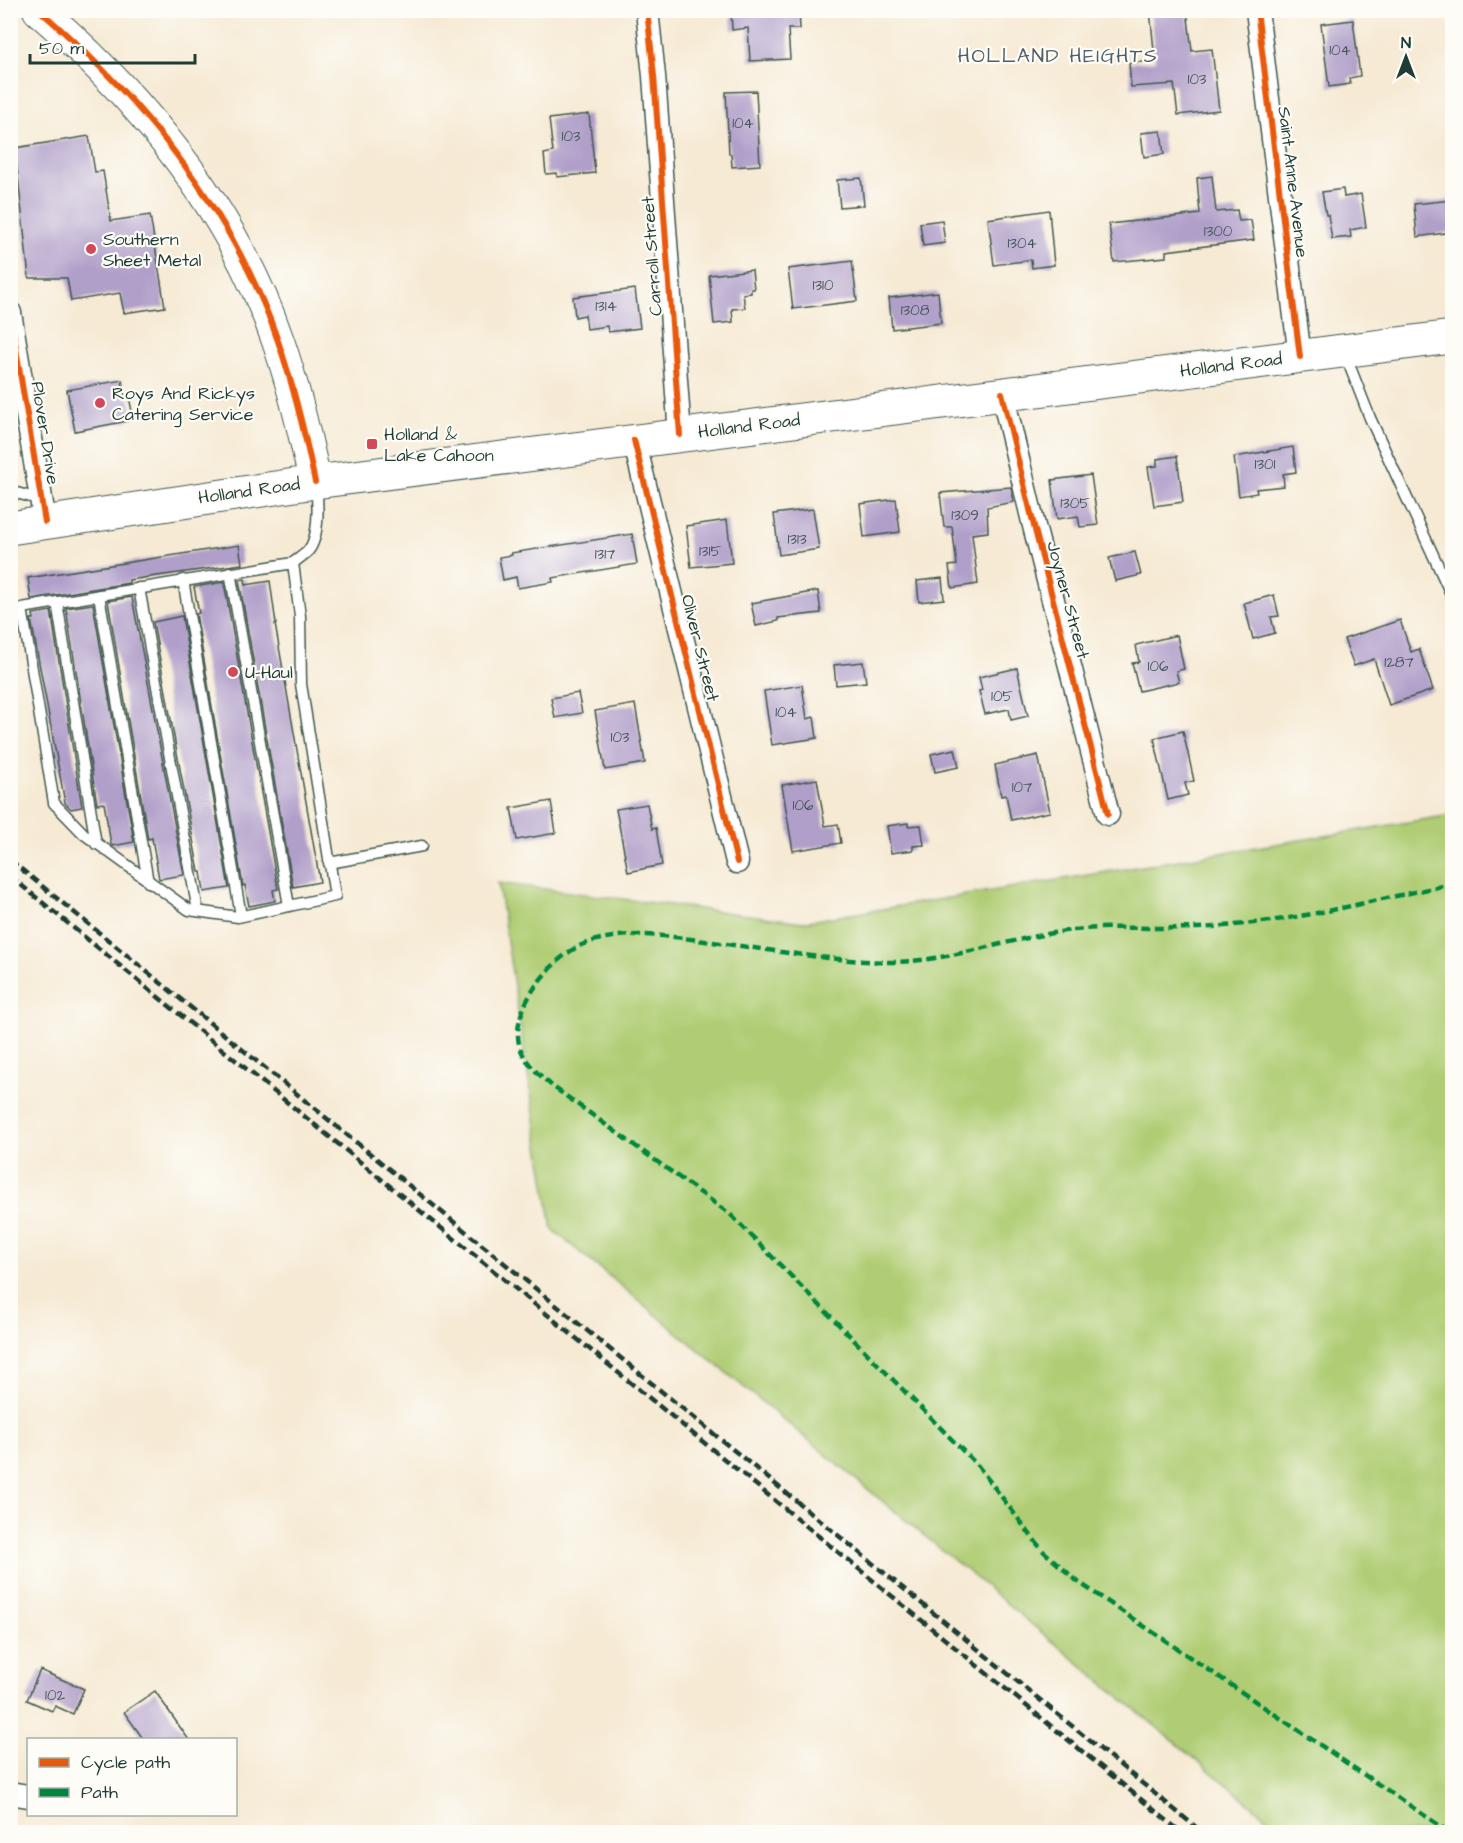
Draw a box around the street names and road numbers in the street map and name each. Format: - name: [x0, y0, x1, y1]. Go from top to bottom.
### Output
- street label: Saint Anne Avenue: [1271, 105, 1315, 259]
- street label: Carroll Street: [635, 194, 669, 317]
- street label: Holland Road: [1179, 346, 1283, 384]
- street label: Plover Drive: [25, 380, 66, 487]
- street label: Holland Road: [697, 407, 801, 445]
- street label: Holland Road: [196, 471, 302, 511]
- street label: Joyner Street: [1039, 538, 1096, 663]
- street label: Oliver Street: [675, 592, 726, 705]

